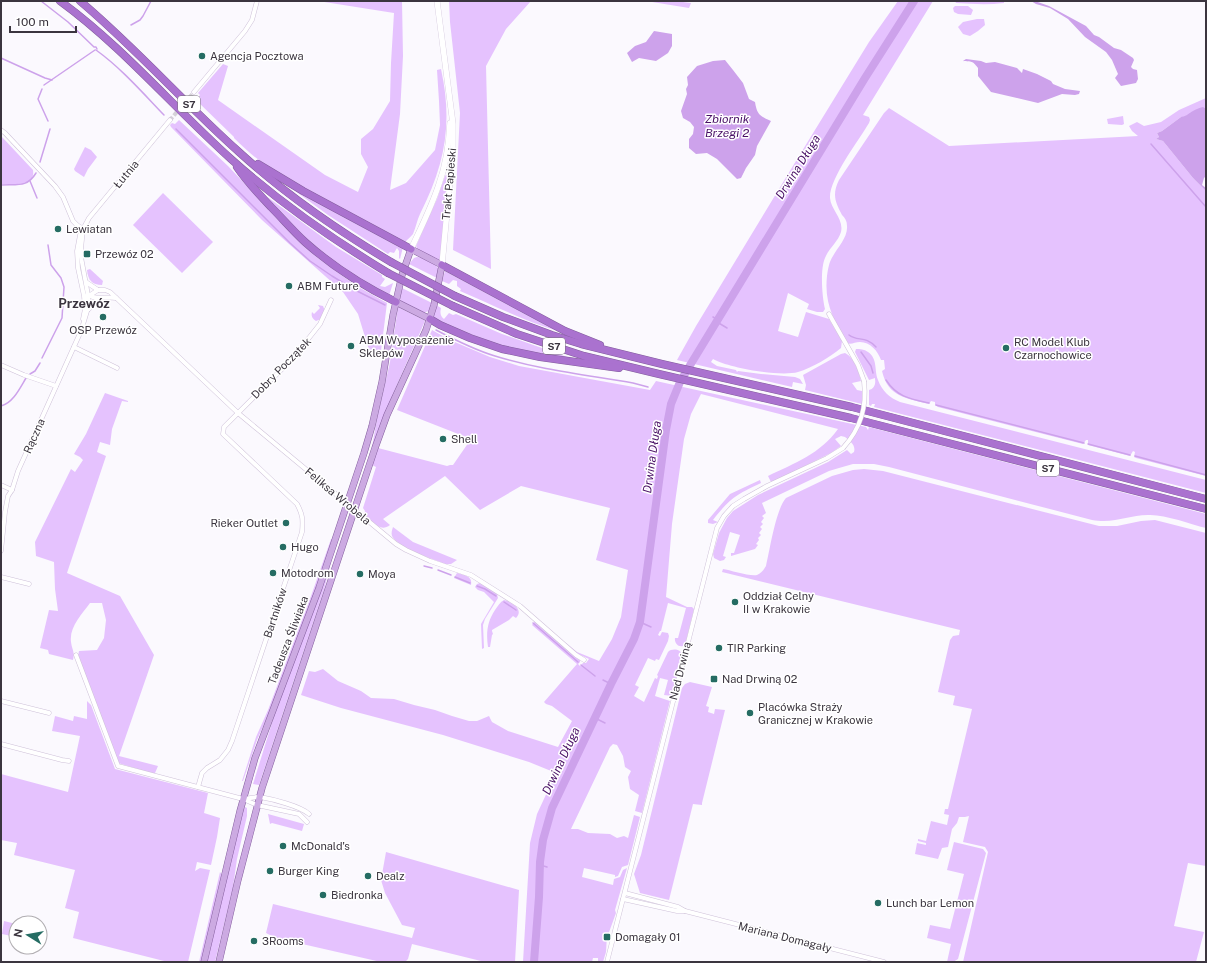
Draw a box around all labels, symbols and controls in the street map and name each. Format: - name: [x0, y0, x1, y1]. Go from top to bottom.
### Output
- scale bar: [10, 8, 76, 34]
- text: 100 m: [16, 15, 49, 29]
- place label: Agencja Pocztowa: [210, 50, 304, 62]
- marker: Agencja Pocztowa: [197, 51, 207, 61]
- road number: S7: [178, 96, 200, 112]
- water label: Zbiornik Brzegi 2: [705, 112, 750, 140]
- water label: Drwina Długa: [773, 132, 823, 202]
- street label: Trakt Papieski: [440, 147, 458, 221]
- street label: Łutnia: [111, 158, 141, 190]
- place label: Lewiatan: [66, 223, 112, 235]
- marker: Lewiatan: [53, 224, 63, 234]
- place label: Przewóz 02: [95, 248, 154, 260]
- marker: Przewóz 02: [82, 249, 92, 259]
- place label: ABM Future: [297, 280, 359, 292]
- marker: ABM Future: [284, 281, 294, 291]
- district label: Przewóz: [58, 296, 110, 311]
- marker: OSP Przewóz: [98, 312, 108, 322]
- place label: OSP Przewóz: [69, 324, 137, 336]
- place label: ABM Wyposażenie Sklepów: [359, 334, 454, 359]
- street label: Dobry Początek: [249, 335, 313, 401]
- place label: RC Model Klub Czarnochowice: [1014, 336, 1092, 361]
- road number: S7: [543, 338, 565, 354]
- marker: ABM Wyposażenie Sklepów: [346, 341, 356, 351]
- marker: RC Model Klub Czarnochowice: [1001, 343, 1011, 353]
- street label: Rączna: [21, 417, 47, 455]
- water label: Drwina Długa: [640, 420, 664, 494]
- place label: Shell: [451, 433, 477, 445]
- marker: Shell: [438, 434, 448, 444]
- road number: S7: [1037, 460, 1059, 476]
- street label: Feliksa Wrobela: [303, 465, 373, 527]
- place label: Rieker Outlet: [211, 517, 278, 529]
- marker: Rieker Outlet: [281, 518, 291, 528]
- place label: Hugo: [291, 541, 319, 553]
- marker: Hugo: [278, 542, 288, 552]
- place label: Motodrom: [281, 567, 334, 579]
- marker: Motodrom: [268, 568, 278, 578]
- place label: Moya: [368, 568, 396, 580]
- marker: Moya: [355, 569, 365, 579]
- street label: Bartników: [261, 586, 289, 639]
- place label: Oddział Celny II w Krakowie: [743, 590, 814, 615]
- street label: Tadeusza Śliwiaka: [265, 594, 310, 686]
- marker: Oddział Celny II w Krakowie: [730, 597, 740, 607]
- street label: Nad Drwiną: [667, 641, 693, 701]
- place label: TIR Parking: [727, 642, 786, 654]
- marker: TIR Parking: [714, 643, 724, 653]
- place label: Nad Drwiną 02: [722, 673, 798, 685]
- marker: Nad Drwiną 02: [709, 674, 719, 684]
- place label: Placówka Straży Granicznej w Krakowie: [758, 701, 873, 726]
- marker: Placówka Straży Granicznej w Krakowie: [745, 708, 755, 718]
- water label: Drwina Długa: [539, 725, 583, 797]
- place label: McDonald's: [291, 840, 350, 852]
- marker: McDonald's: [278, 841, 288, 851]
- place label: Burger King: [278, 865, 339, 877]
- marker: Burger King: [265, 866, 275, 876]
- place label: Dealz: [376, 870, 405, 882]
- marker: Dealz: [363, 871, 373, 881]
- place label: Biedronka: [331, 889, 383, 901]
- marker: Biedronka: [318, 890, 328, 900]
- place label: Lunch bar Lemon: [886, 897, 974, 909]
- marker: Lunch bar Lemon: [873, 898, 883, 908]
- north arrow: [8, 915, 48, 955]
- street label: Mariana Domagały: [737, 920, 833, 954]
- text: N: [11, 928, 25, 938]
- place label: Domagały 01: [615, 931, 681, 943]
- marker: Domagały 01: [602, 932, 612, 942]
- place label: 3Rooms: [262, 935, 304, 947]
- marker: 3Rooms: [249, 936, 259, 946]

